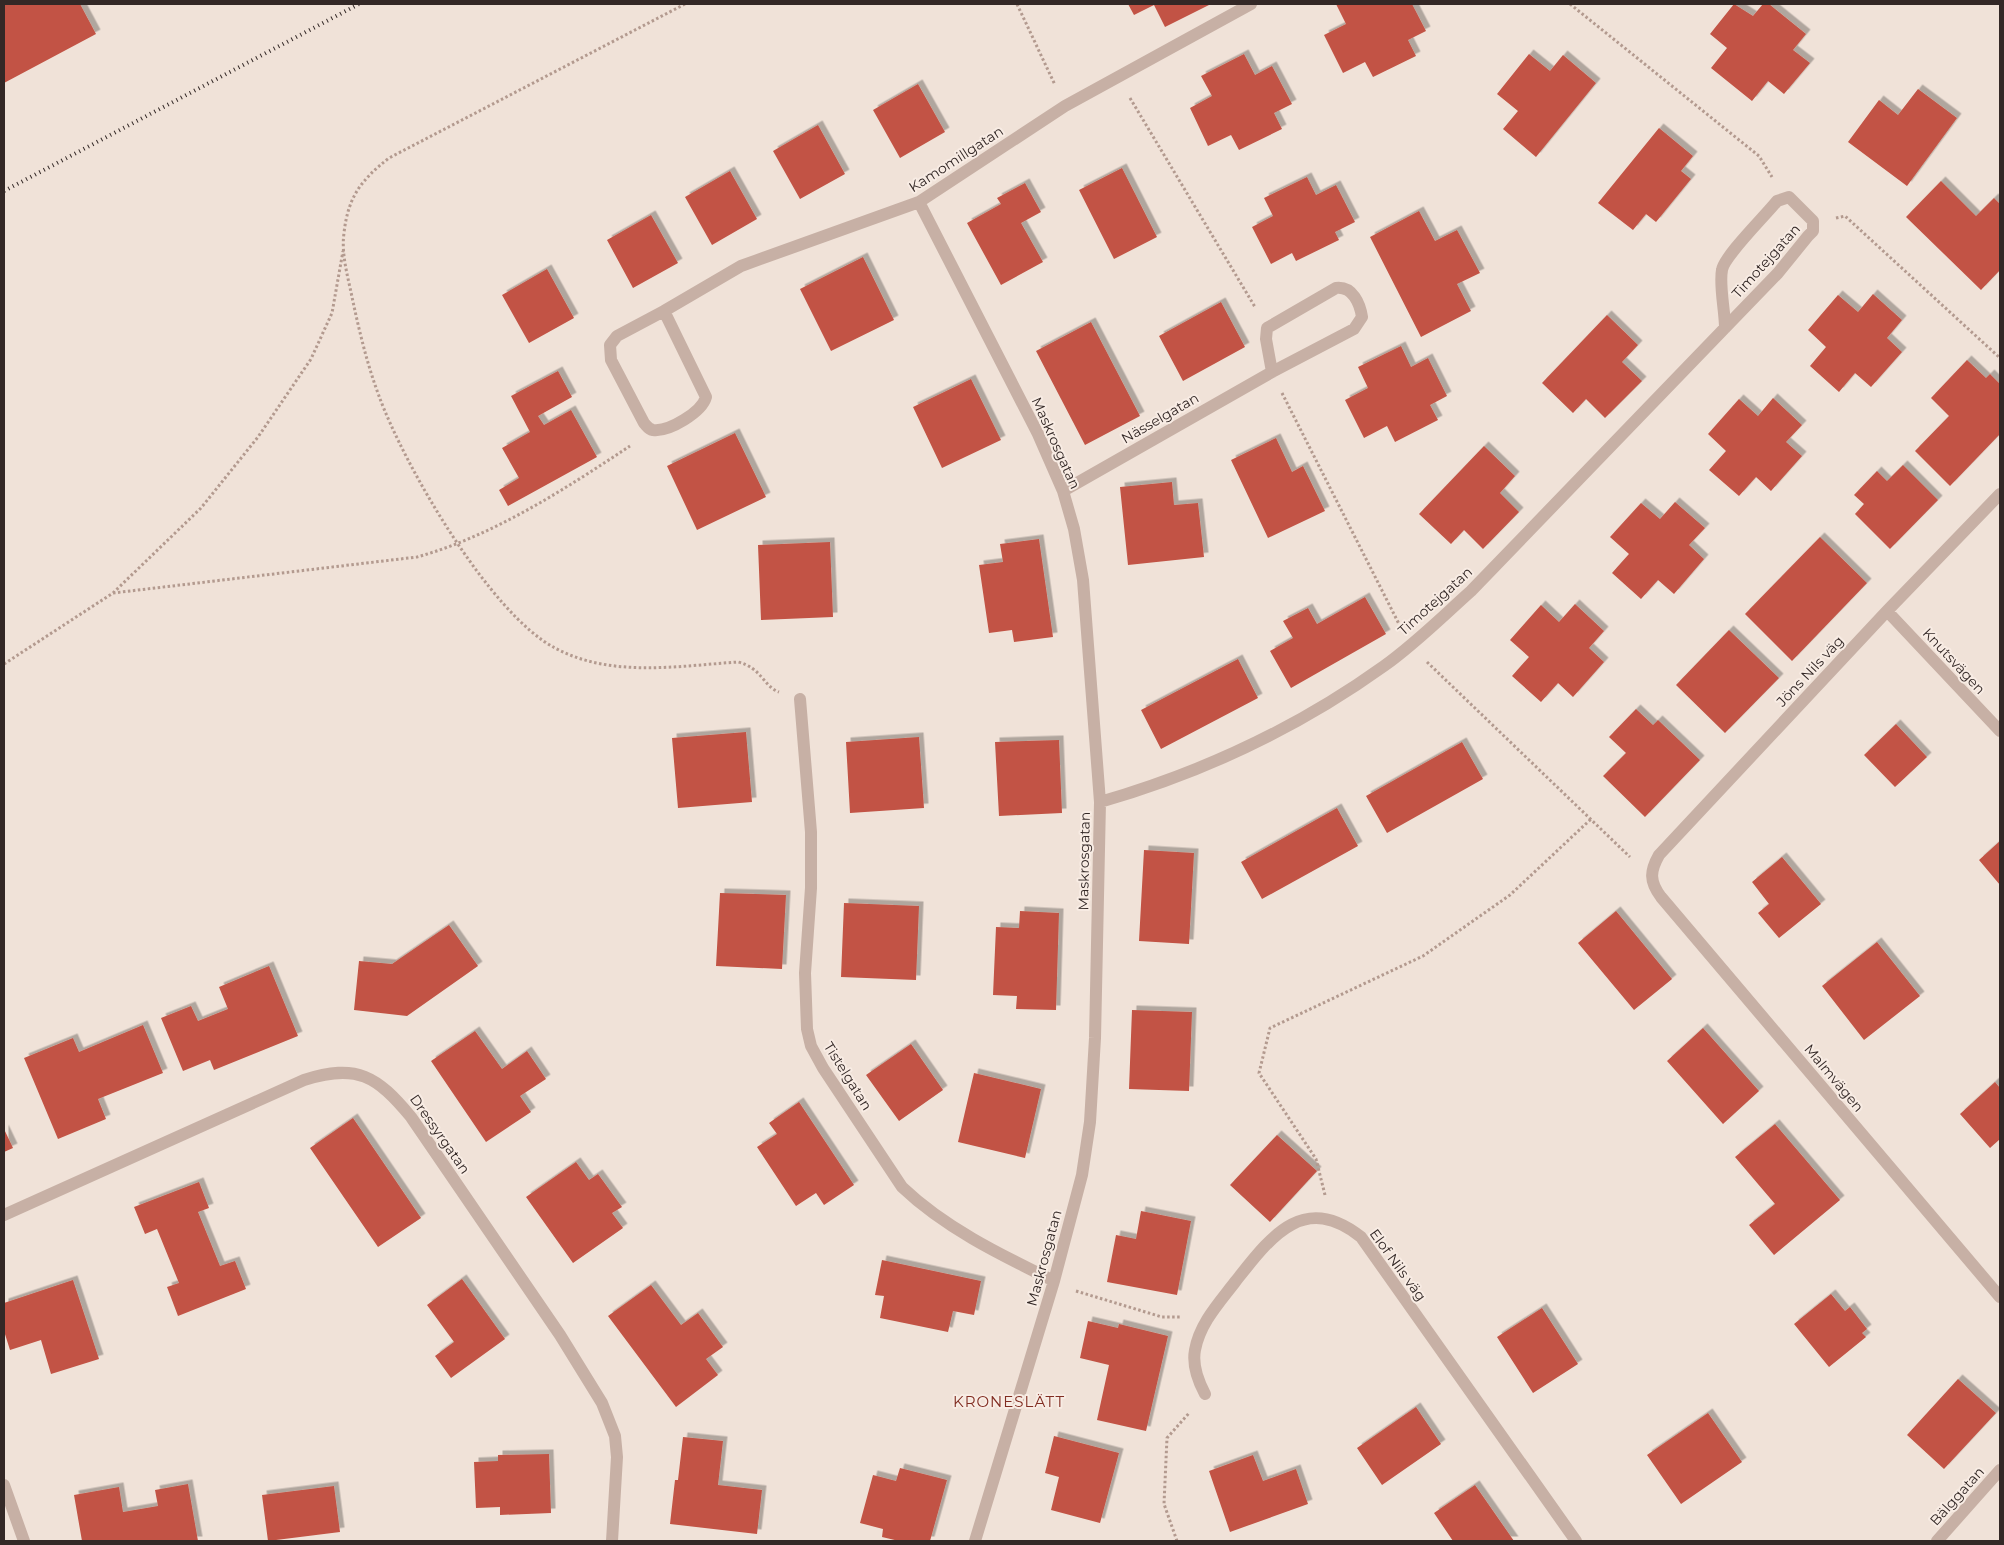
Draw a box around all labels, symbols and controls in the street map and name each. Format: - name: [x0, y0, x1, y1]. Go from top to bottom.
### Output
- street label: Kamomillgatan: [905, 122, 1007, 196]
- street label: Timotejgatan: [1728, 220, 1804, 302]
- street label: Nässelgatan: [1118, 389, 1202, 447]
- street label: Maskrosgatan: [1028, 394, 1084, 492]
- street label: Timotejgatan: [1394, 563, 1476, 639]
- street label: Knutsvägen: [1919, 624, 1989, 698]
- street label: Jöns Nils väg: [1772, 632, 1847, 711]
- street label: Maskrosgatan: [1074, 811, 1094, 911]
- street label: Tistelgatan: [820, 1038, 876, 1114]
- street label: Malmvägen: [1800, 1040, 1868, 1116]
- street label: Dressyrgatan: [406, 1091, 474, 1177]
- street label: Maskrosgatan: [1023, 1208, 1065, 1308]
- street label: Elof Nils väg: [1366, 1225, 1430, 1305]
- district label: KRONESLÄTT: [953, 1392, 1065, 1411]
- street label: Bälggatan: [1926, 1463, 1988, 1529]

